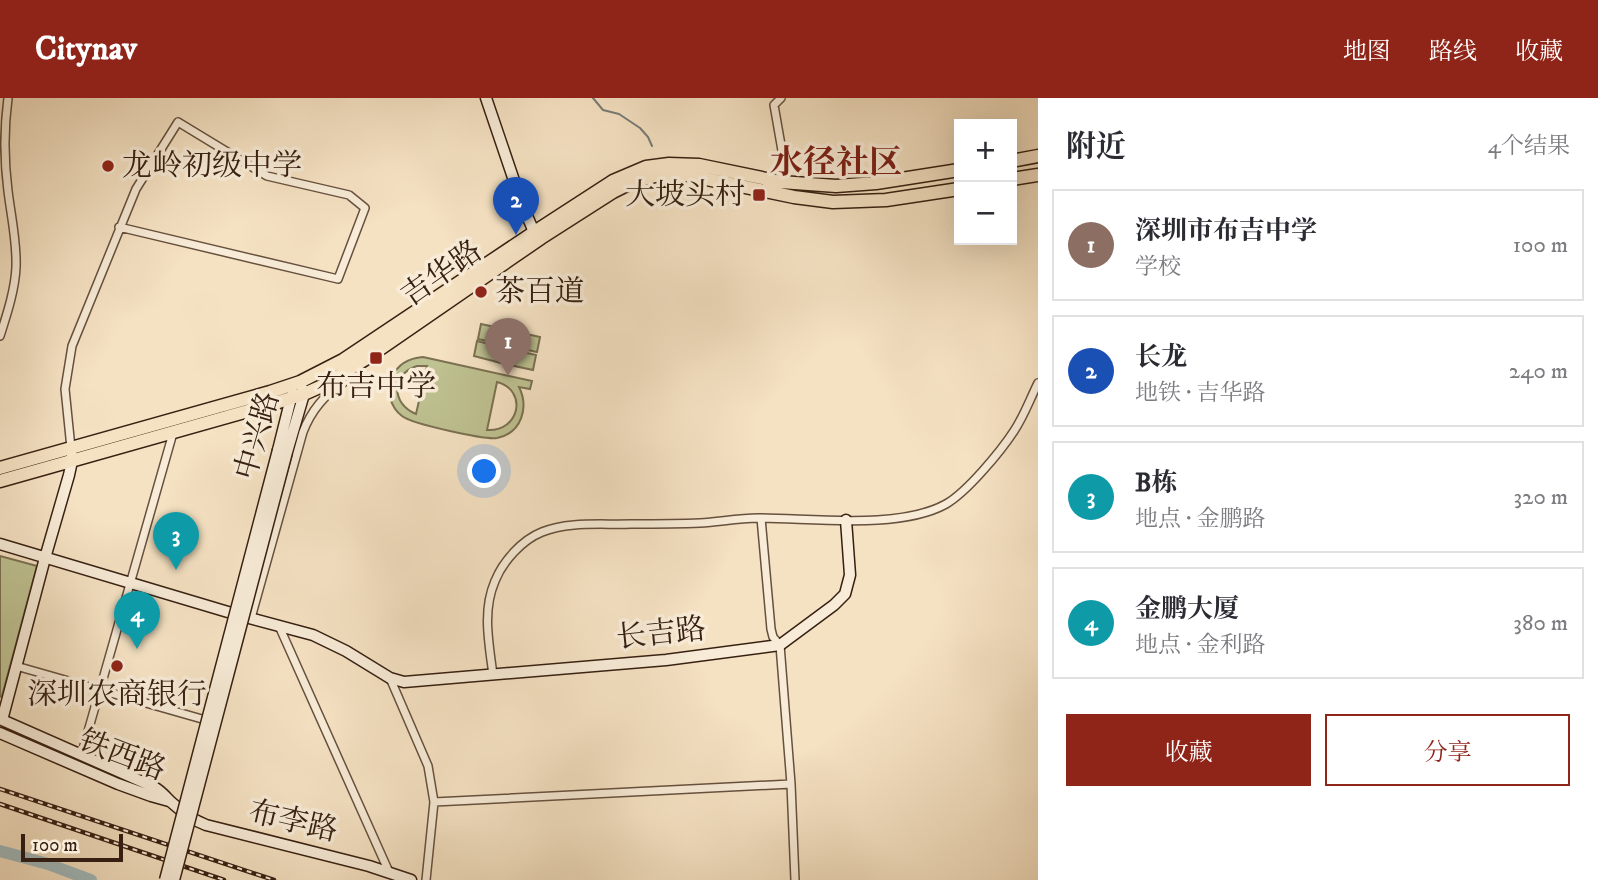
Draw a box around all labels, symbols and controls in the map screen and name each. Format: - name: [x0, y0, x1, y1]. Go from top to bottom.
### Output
- text: Citynav: [35, 29, 137, 70]
- text: 地图: [1343, 37, 1391, 67]
- text: 路线: [1429, 37, 1477, 67]
- text: 收藏: [1515, 37, 1563, 67]
- map controls: [954, 119, 1017, 245]
- button: +: [954, 119, 1017, 182]
- text: 附近: [1066, 129, 1126, 166]
- text: 4个结果: [1488, 132, 1570, 161]
- district label: 水径社区: [770, 143, 902, 184]
- place label: 龙岭初级中学: [122, 148, 302, 185]
- marker: 龙岭初级中学: [100, 158, 116, 174]
- pin: 2: [493, 177, 539, 235]
- place label: 大坡头村: [625, 177, 745, 214]
- button: −: [954, 182, 1017, 245]
- marker: 大坡头村: [751, 187, 767, 203]
- text: 深圳市布吉中学: [1135, 215, 1317, 248]
- text: 1: [1087, 231, 1095, 260]
- text: 100 m: [1513, 231, 1568, 260]
- street label: 吉华路: [395, 233, 489, 315]
- text: 学校: [1135, 253, 1181, 282]
- place label: 茶百道: [495, 274, 585, 311]
- marker: 茶百道: [473, 284, 489, 300]
- pin: 1: [485, 318, 531, 376]
- text: 长龙: [1135, 341, 1187, 374]
- marker: 布吉中学: [368, 350, 384, 366]
- text: 2: [1085, 357, 1097, 386]
- text: 240 m: [1509, 357, 1568, 386]
- place label: 布吉中学: [316, 369, 436, 406]
- text: 地铁 · 吉华路: [1135, 379, 1265, 408]
- street label: 中兴路: [228, 388, 288, 484]
- your location: [467, 454, 501, 488]
- text: B栋: [1135, 467, 1177, 500]
- text: 3: [1087, 483, 1095, 512]
- text: 320 m: [1514, 483, 1568, 512]
- text: 地点 · 金鹏路: [1135, 505, 1265, 534]
- pin: 3: [153, 512, 199, 570]
- pin: 4: [114, 591, 160, 649]
- text: 金鹏大厦: [1135, 593, 1239, 626]
- text: 4: [1084, 609, 1098, 638]
- text: 380 m: [1513, 609, 1568, 638]
- street label: 长吉路: [614, 611, 708, 657]
- text: 地点 · 金利路: [1135, 631, 1265, 660]
- marker: 深圳农商银行: [109, 658, 125, 674]
- place label: 深圳农商银行: [27, 677, 207, 714]
- button: 收藏: [1066, 714, 1311, 786]
- button: 分享: [1325, 714, 1570, 786]
- street label: 铁西路: [73, 723, 171, 789]
- street label: 布李路: [245, 794, 341, 850]
- scale bar: [21, 831, 122, 863]
- text: 100 m: [32, 834, 78, 857]

